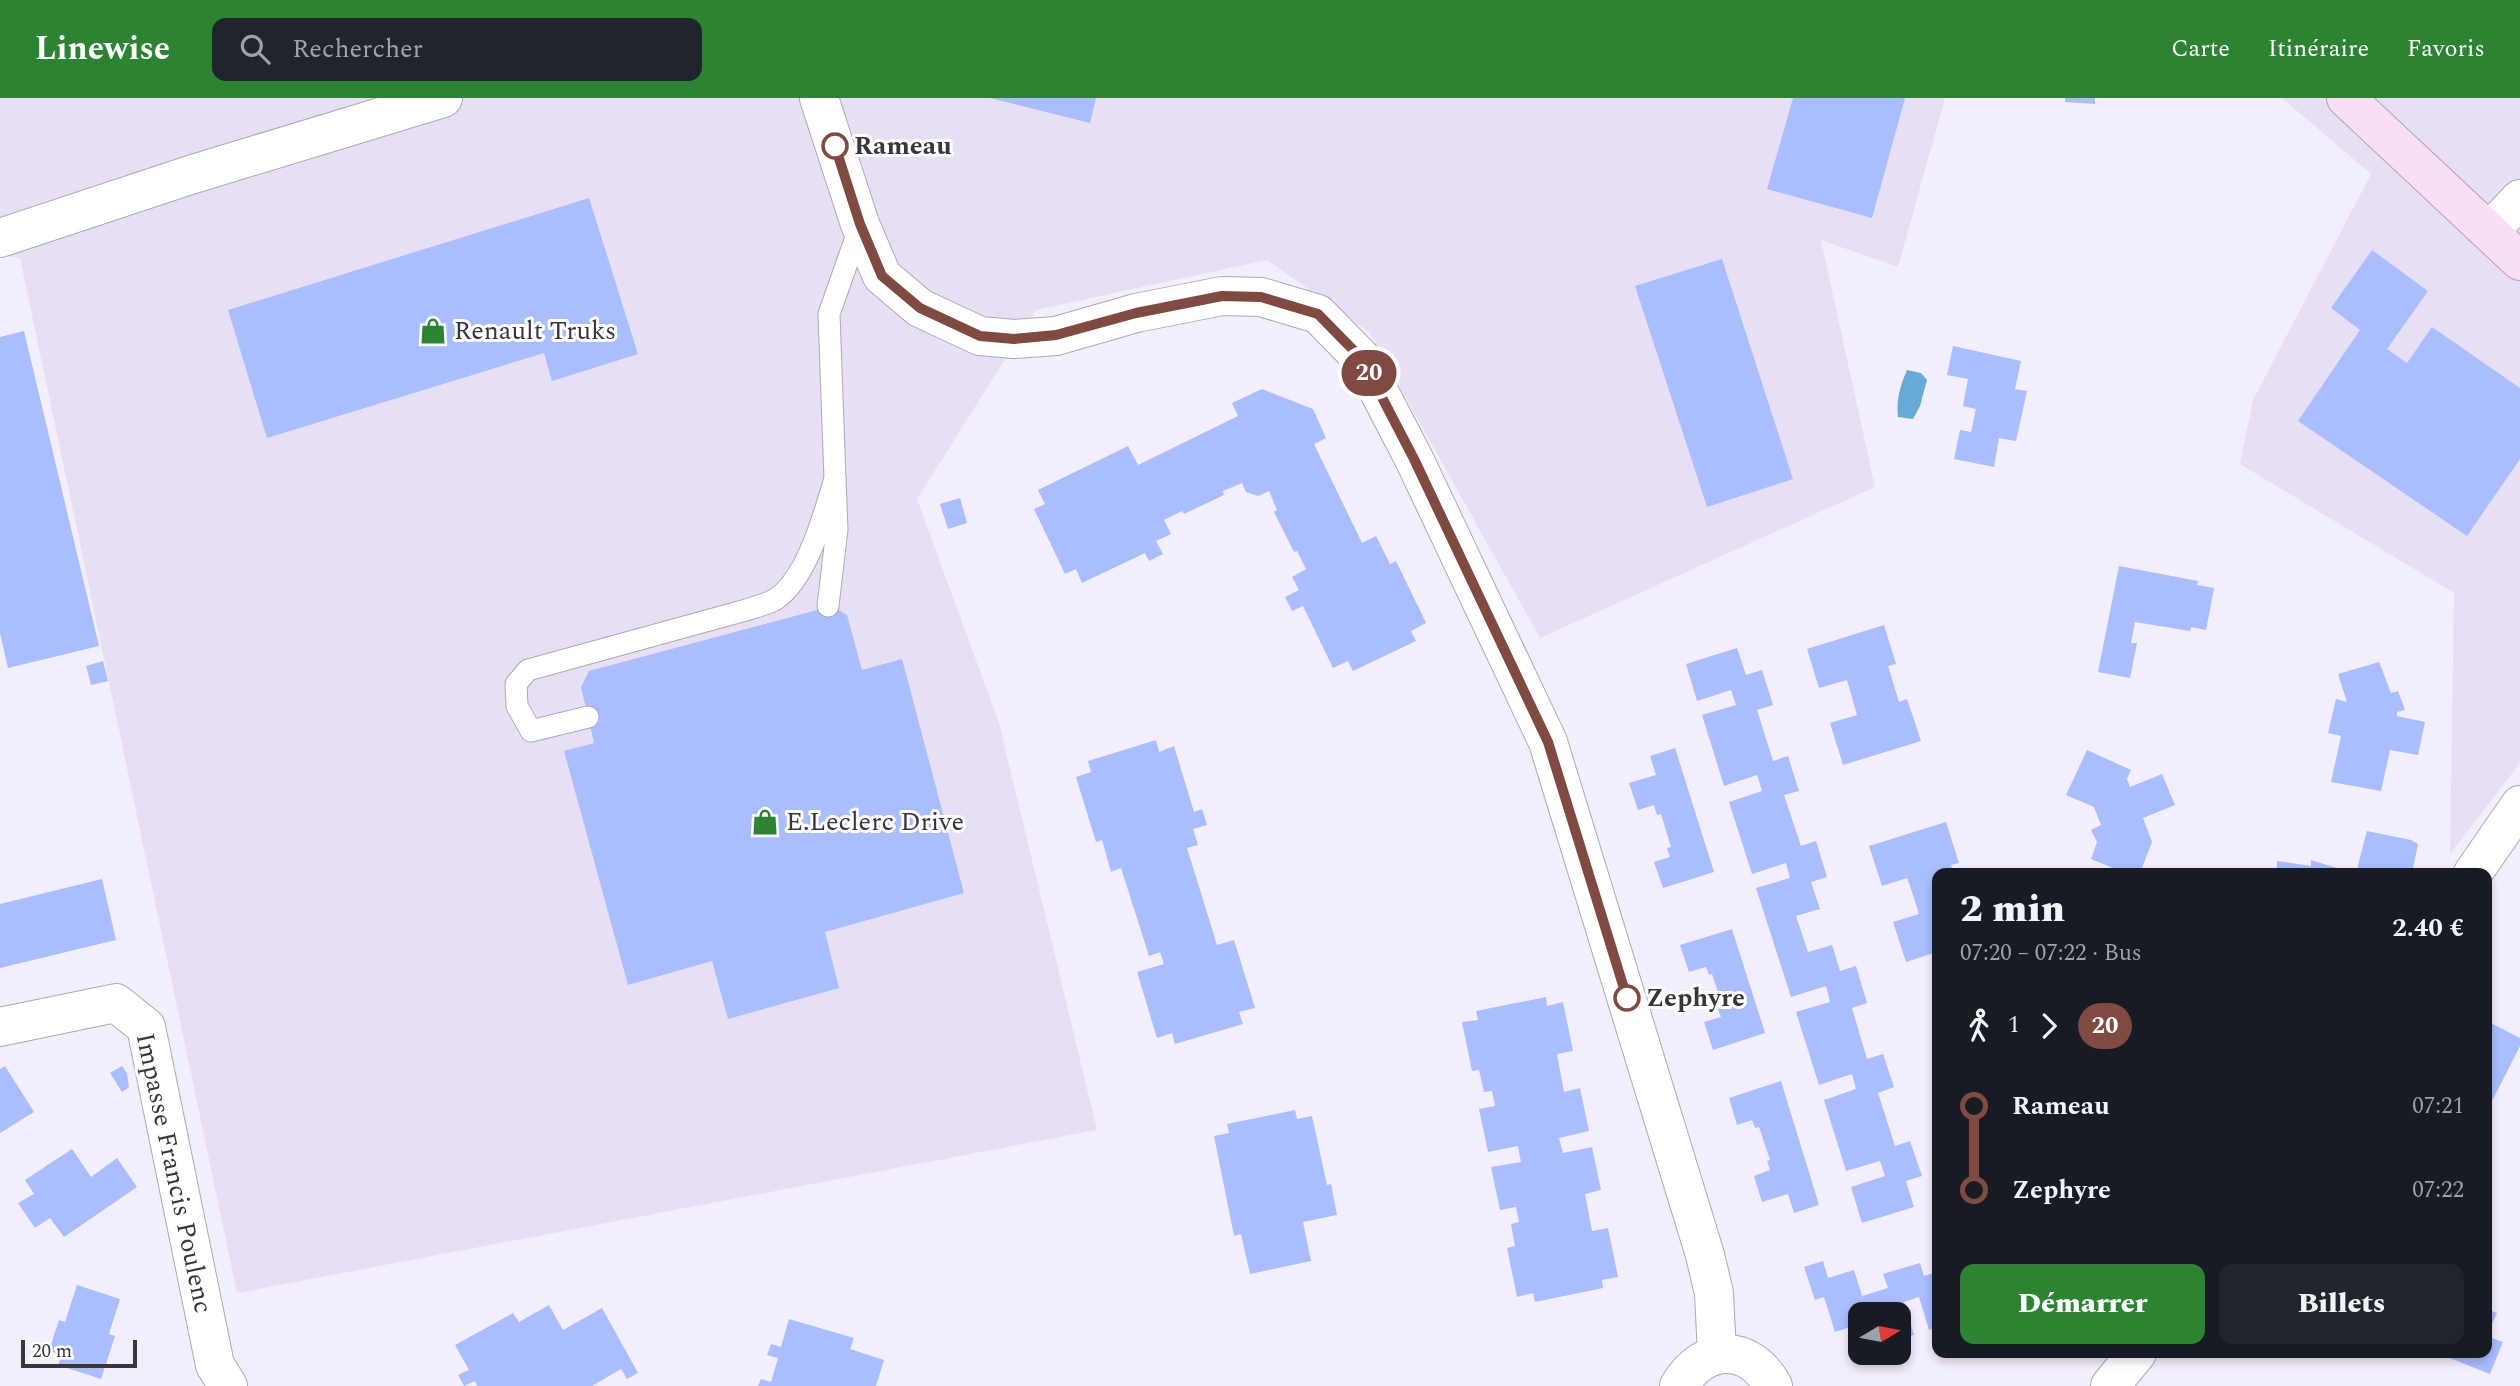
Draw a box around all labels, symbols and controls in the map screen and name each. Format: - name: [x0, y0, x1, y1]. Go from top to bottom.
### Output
- search box: [212, 18, 702, 81]
- text: Linewise: [35, 24, 170, 74]
- text: Rechercher: [292, 29, 423, 69]
- icon: search: [236, 30, 274, 68]
- text: Carte: [2171, 31, 2230, 67]
- text: Itinéraire: [2268, 31, 2369, 67]
- text: Favoris: [2407, 31, 2485, 67]
- place label: Rameau: [854, 126, 952, 166]
- marker: Rameau: [822, 133, 848, 159]
- place label: Renault Truks: [454, 311, 616, 351]
- shop icon: Renault Truks: [418, 316, 448, 346]
- line badge: 20: [1338, 350, 1400, 396]
- text: 20: [1356, 355, 1382, 391]
- place label: E.Leclerc Drive: [786, 802, 964, 842]
- shop icon: E.Leclerc Drive: [750, 807, 780, 837]
- text: 2 min: [1960, 881, 2065, 939]
- text: 2.40 €: [2392, 908, 2464, 948]
- text: 07:20 – 07:22 · Bus: [1960, 936, 2142, 971]
- place label: Zephyre: [1646, 978, 1745, 1018]
- marker: Zephyre: [1614, 985, 1640, 1011]
- icon: walk: [1960, 1007, 1998, 1045]
- icon: forward: [2030, 1007, 2068, 1045]
- text: 1: [2008, 1008, 2020, 1043]
- text: 20: [2092, 1008, 2118, 1044]
- street label: Impasse Francis Poulenc: [125, 1029, 223, 1317]
- text: Rameau: [2012, 1086, 2110, 1126]
- text: 07:21: [2412, 1089, 2464, 1124]
- text: Zephyre: [2012, 1170, 2111, 1210]
- text: 07:22: [2412, 1173, 2464, 1208]
- button: Démarrer: [1960, 1264, 2205, 1344]
- button: Billets: [2219, 1264, 2464, 1344]
- north arrow: [1848, 1302, 1911, 1365]
- map controls: [1848, 1302, 1911, 1365]
- scale bar: [21, 1337, 136, 1369]
- text: 20 m: [32, 1337, 72, 1366]

